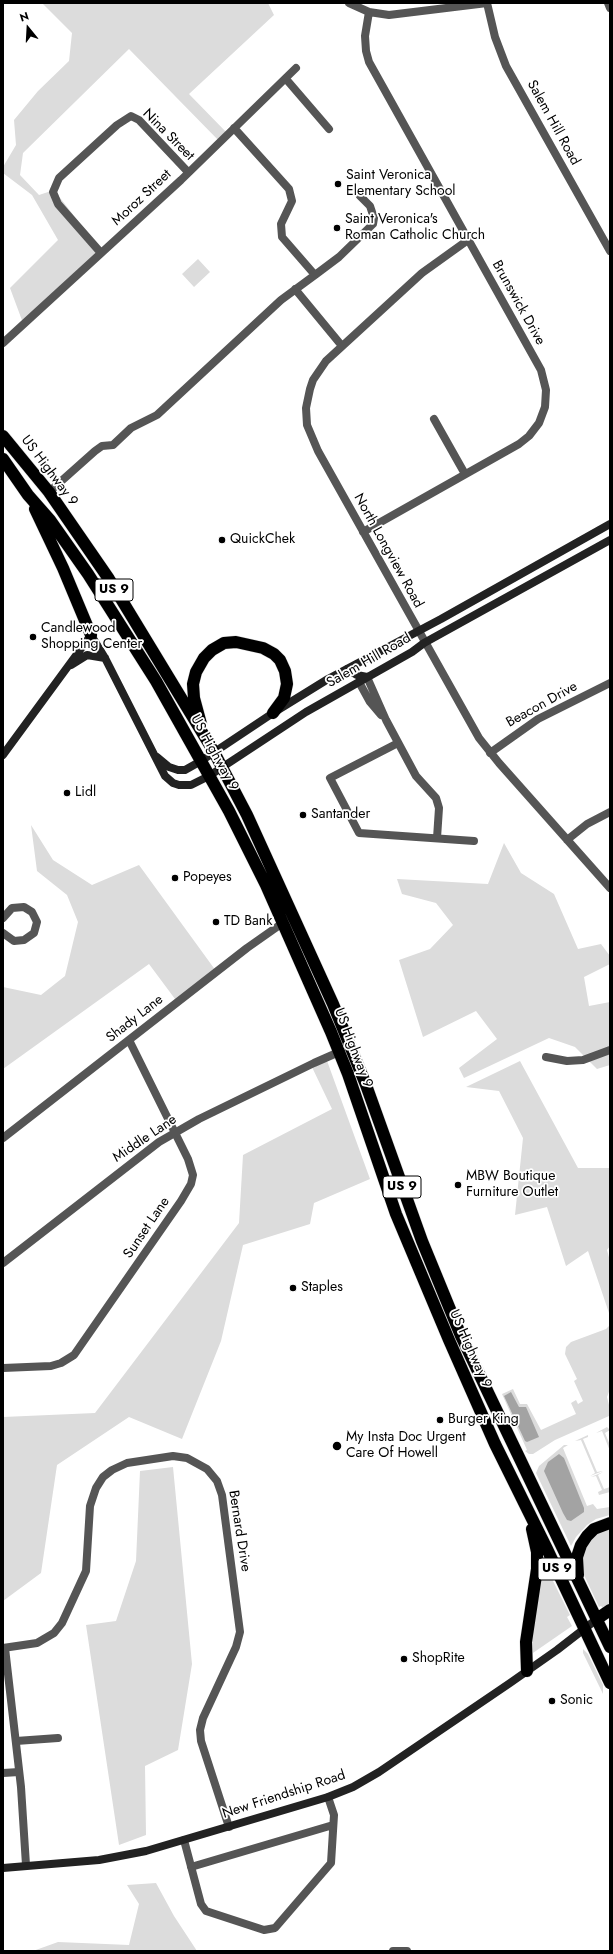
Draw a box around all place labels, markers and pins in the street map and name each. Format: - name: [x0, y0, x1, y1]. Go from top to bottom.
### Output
- place label: Saint Veronica Elementary School: [346, 168, 456, 200]
- marker: Saint Veronica Elementary School: [333, 179, 343, 189]
- place label: Saint Veronica's Roman Catholic Church: [345, 212, 485, 244]
- marker: Saint Veronica's Roman Catholic Church: [332, 223, 342, 233]
- place label: QuickChek: [230, 532, 295, 548]
- marker: QuickChek: [217, 535, 227, 545]
- place label: Candlewood Shopping Center: [41, 621, 142, 654]
- marker: Candlewood Shopping Center: [28, 632, 38, 642]
- place label: Lidl: [75, 785, 96, 801]
- marker: Lidl: [62, 788, 72, 798]
- place label: Santander: [311, 807, 370, 823]
- marker: Santander: [298, 810, 308, 820]
- place label: Popeyes: [183, 870, 232, 886]
- marker: Popeyes: [170, 873, 180, 883]
- place label: TD Bank: [224, 914, 272, 930]
- marker: TD Bank: [211, 917, 221, 927]
- place label: MBW Boutique Furniture Outlet: [466, 1169, 558, 1202]
- marker: MBW Boutique Furniture Outlet: [453, 1180, 463, 1190]
- place label: Staples: [301, 1280, 343, 1296]
- marker: Staples: [288, 1283, 298, 1293]
- place label: Burger King: [448, 1412, 519, 1428]
- marker: Burger King: [435, 1415, 445, 1425]
- place label: My Insta Doc Urgent Care Of Howell: [346, 1430, 466, 1462]
- marker: My Insta Doc Urgent Care Of Howell: [331, 1440, 343, 1452]
- place label: ShopRite: [412, 1651, 465, 1667]
- marker: ShopRite: [399, 1654, 409, 1664]
- place label: Sonic: [560, 1693, 593, 1709]
- marker: Sonic: [547, 1696, 557, 1706]

